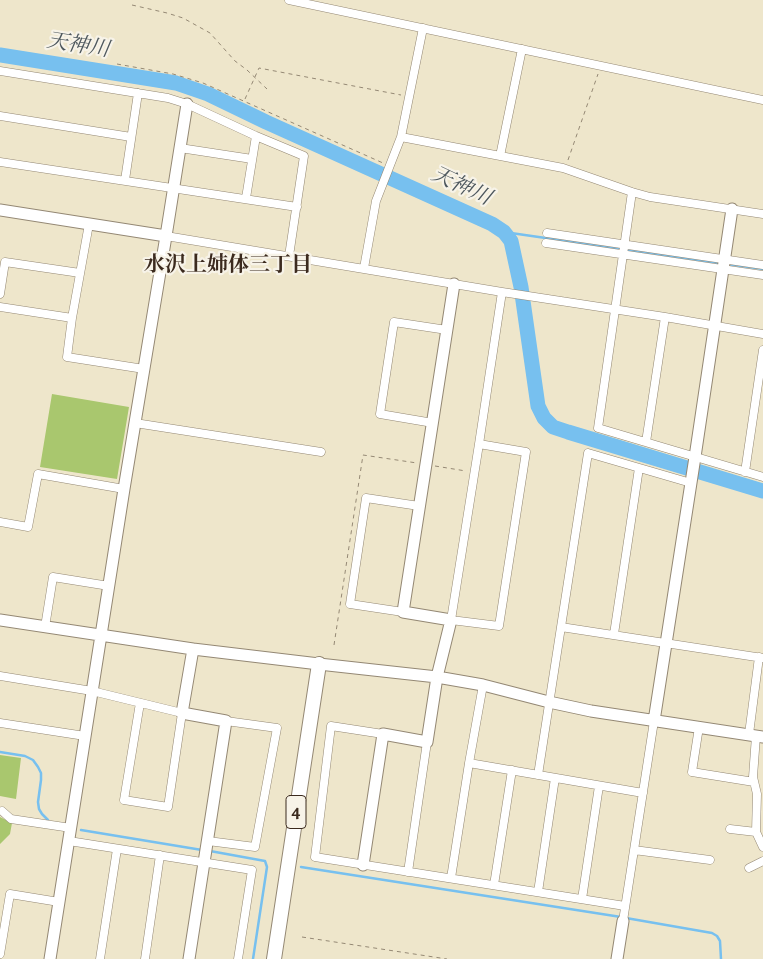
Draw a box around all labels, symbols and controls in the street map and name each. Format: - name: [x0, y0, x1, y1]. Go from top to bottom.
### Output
- water label: 天神川: [45, 29, 111, 63]
- water label: 天神川: [427, 162, 495, 212]
- district label: 水沢上姉体三丁目: [144, 253, 312, 279]
- road number: 4: [286, 796, 306, 829]

